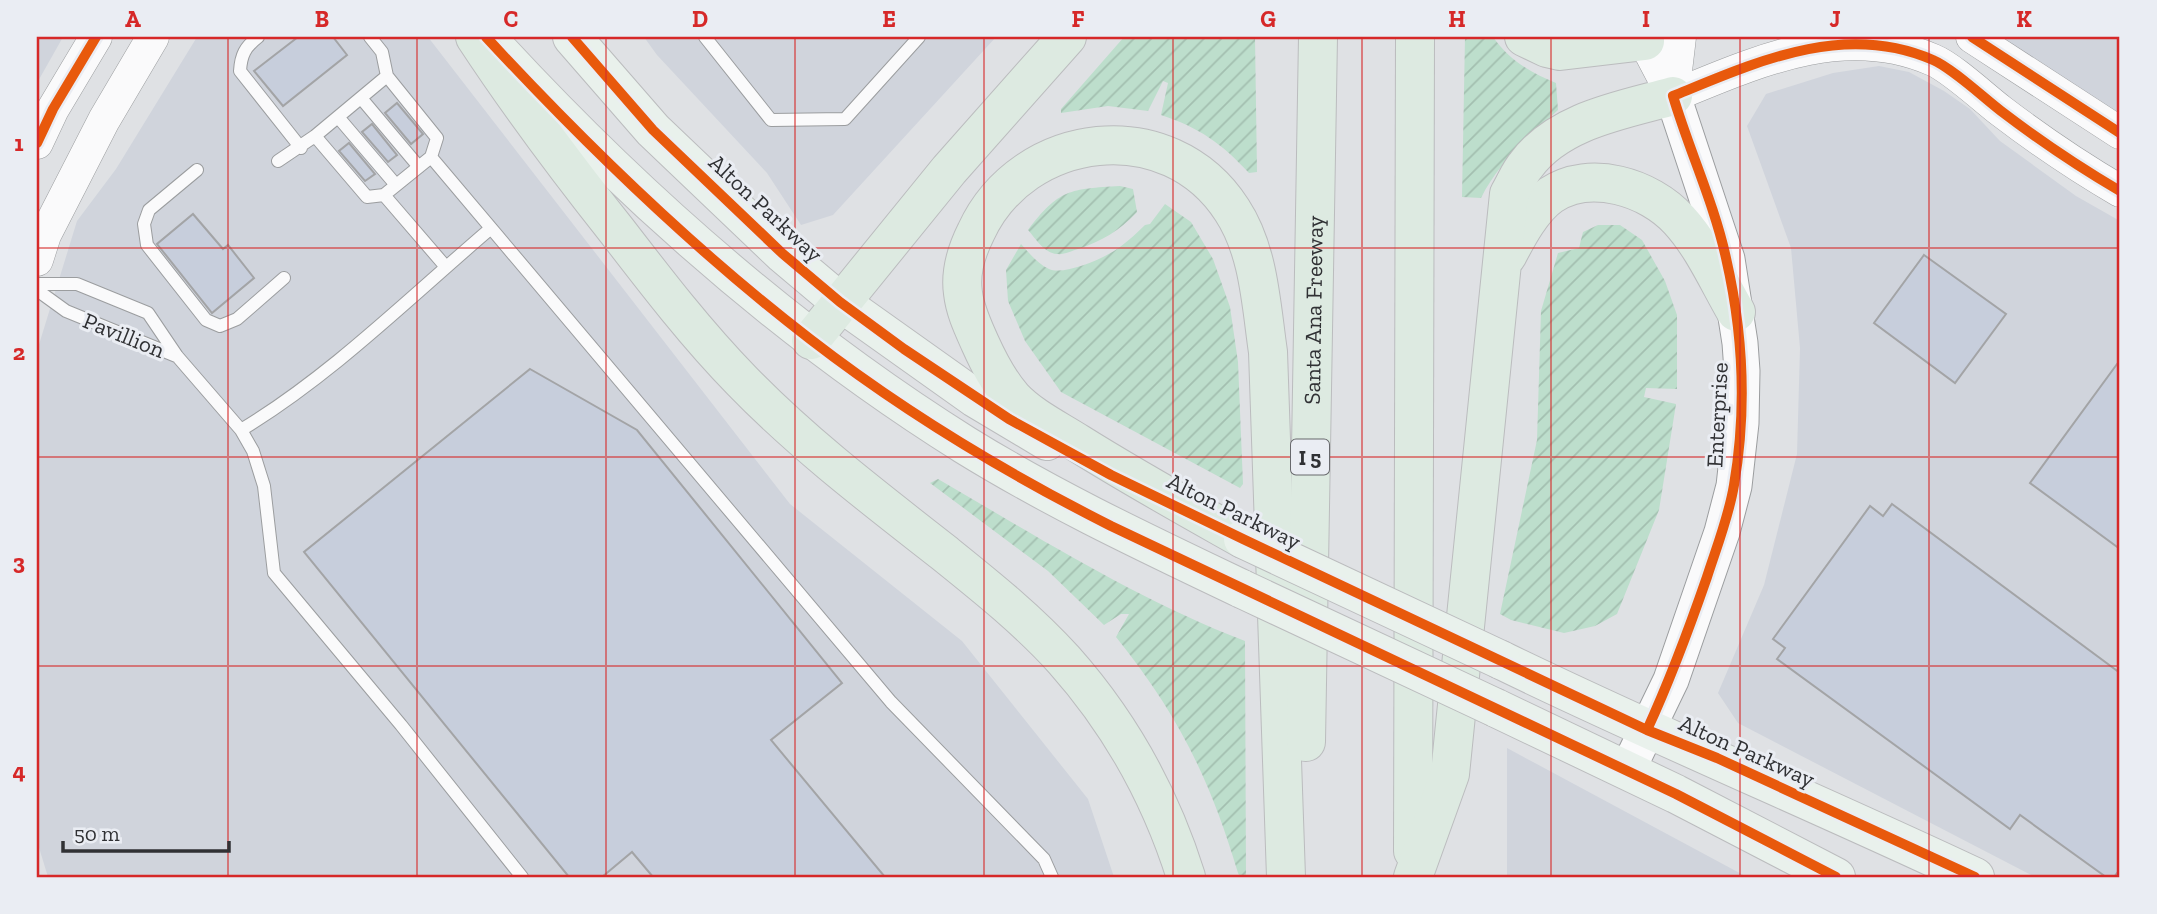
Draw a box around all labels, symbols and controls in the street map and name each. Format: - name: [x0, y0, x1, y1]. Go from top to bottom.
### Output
- text: A: [125, 5, 141, 33]
- text: B: [315, 5, 329, 33]
- text: C: [504, 5, 518, 33]
- text: D: [692, 5, 708, 33]
- text: E: [882, 5, 896, 33]
- text: F: [1071, 5, 1085, 33]
- text: G: [1260, 5, 1276, 33]
- text: H: [1448, 5, 1466, 33]
- text: I: [1642, 5, 1650, 33]
- text: J: [1829, 5, 1841, 33]
- text: K: [2016, 5, 2032, 33]
- text: 1: [14, 129, 24, 157]
- street label: Alton Parkway: [703, 148, 829, 268]
- street label: Santa Ana Freeway: [1298, 215, 1329, 405]
- street label: Pavillion: [79, 306, 169, 364]
- text: 2: [13, 338, 25, 366]
- street label: Enterprise: [1700, 362, 1734, 468]
- road number: I 5: [1291, 440, 1329, 475]
- street label: Alton Parkway: [1163, 467, 1306, 556]
- text: 3: [13, 548, 25, 576]
- street label: Alton Parkway: [1675, 709, 1819, 793]
- text: 4: [12, 757, 26, 785]
- scale bar: [63, 809, 229, 853]
- text: 50 m: [74, 821, 120, 846]

